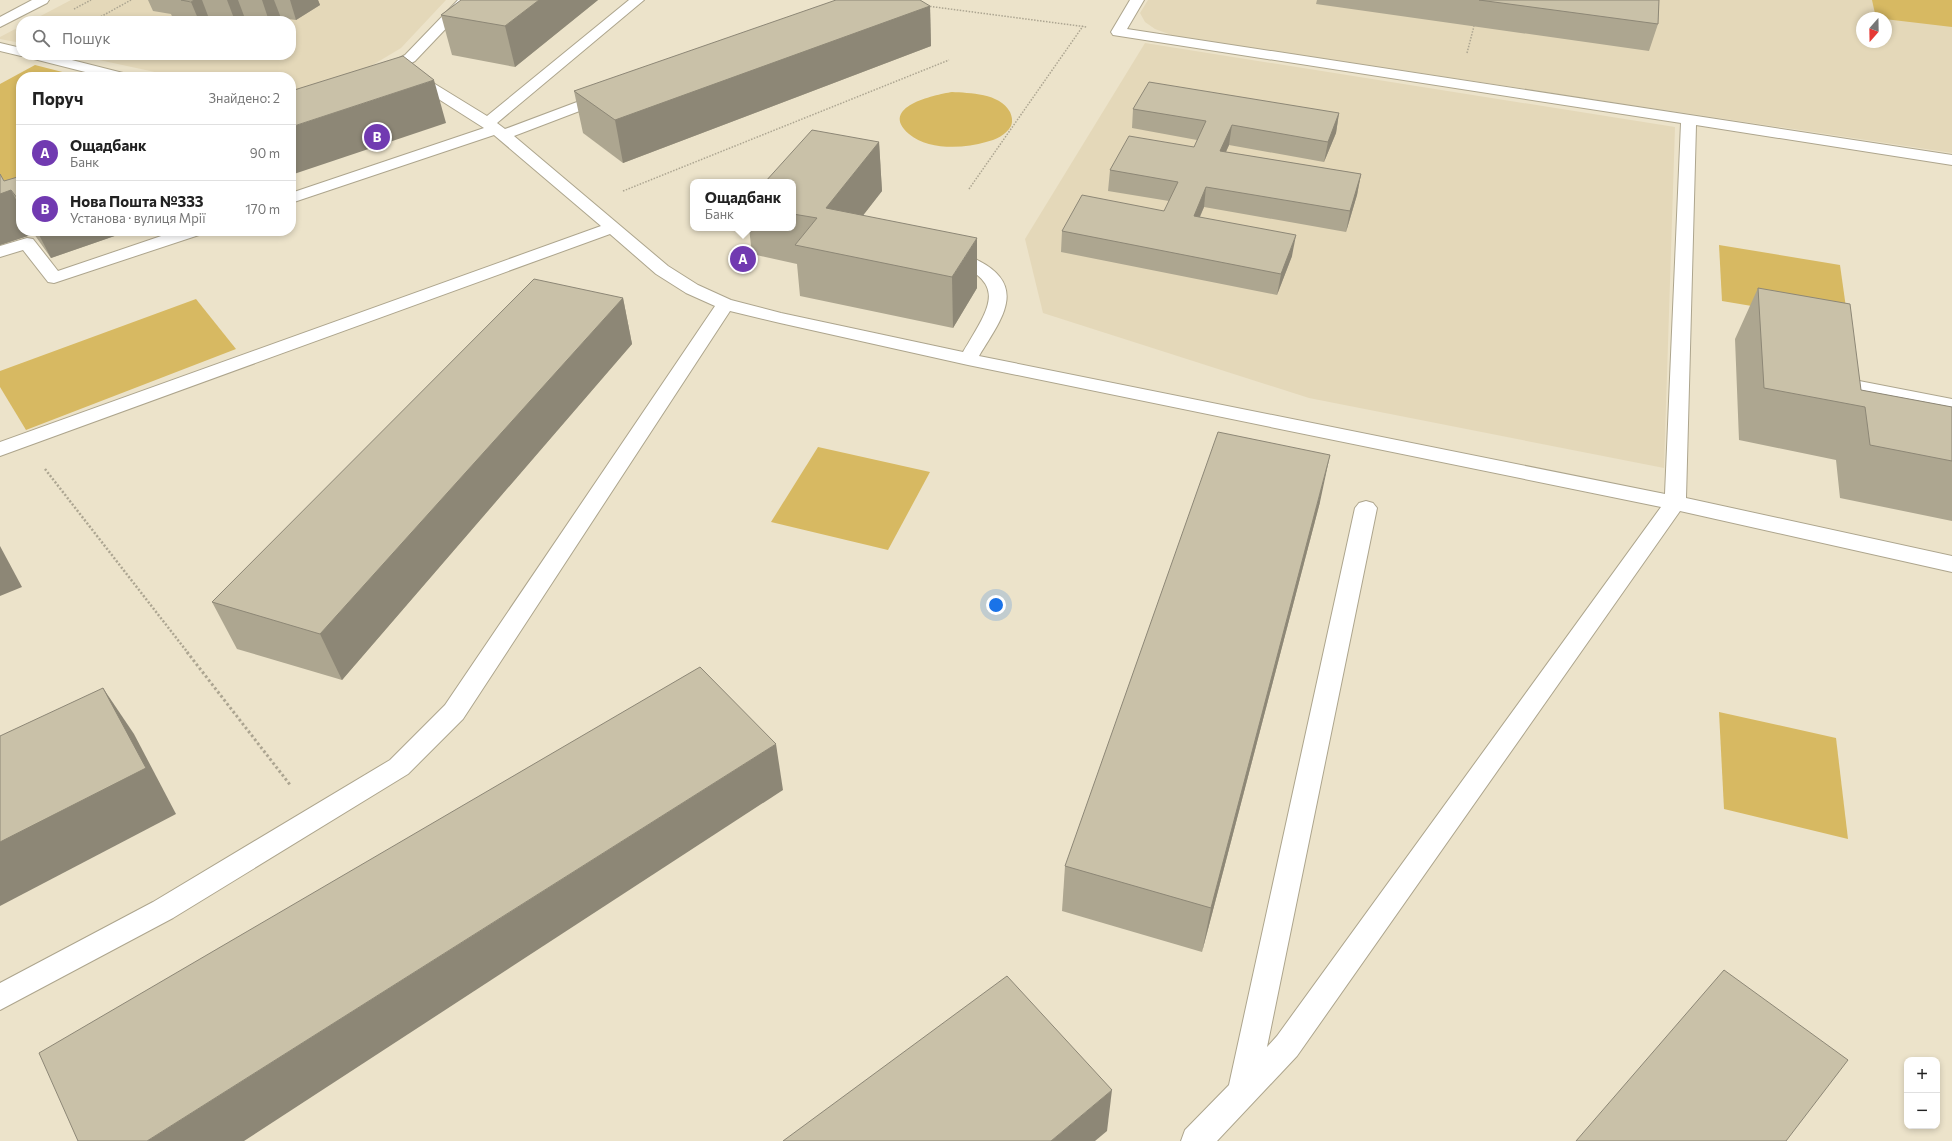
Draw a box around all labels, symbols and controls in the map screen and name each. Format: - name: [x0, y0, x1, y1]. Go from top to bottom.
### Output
- north arrow: [1856, 12, 1892, 48]
- search box: [16, 16, 296, 60]
- icon: search: [30, 27, 52, 49]
- text: Пошук: [62, 29, 110, 47]
- text: Поруч: [32, 88, 83, 109]
- text: Знайдено: 2: [209, 90, 280, 106]
- pin: B: [364, 122, 390, 152]
- text: Ощадбанк: [70, 136, 146, 154]
- text: A: [40, 145, 50, 161]
- text: 90 m: [250, 145, 280, 161]
- text: Банк: [70, 154, 99, 170]
- popup: [690, 179, 796, 231]
- text: Ощадбанк: [705, 188, 781, 206]
- text: Нова Пошта №333: [70, 192, 204, 210]
- text: B: [41, 201, 49, 217]
- text: 170 m: [245, 201, 280, 217]
- text: Банк: [705, 206, 734, 222]
- text: Установа · вулиця Мрії: [70, 210, 206, 226]
- pin: A: [730, 244, 756, 274]
- your location: [986, 595, 1006, 615]
- map controls: [1904, 1057, 1940, 1129]
- button: +: [1904, 1057, 1940, 1093]
- button: −: [1904, 1093, 1940, 1129]

